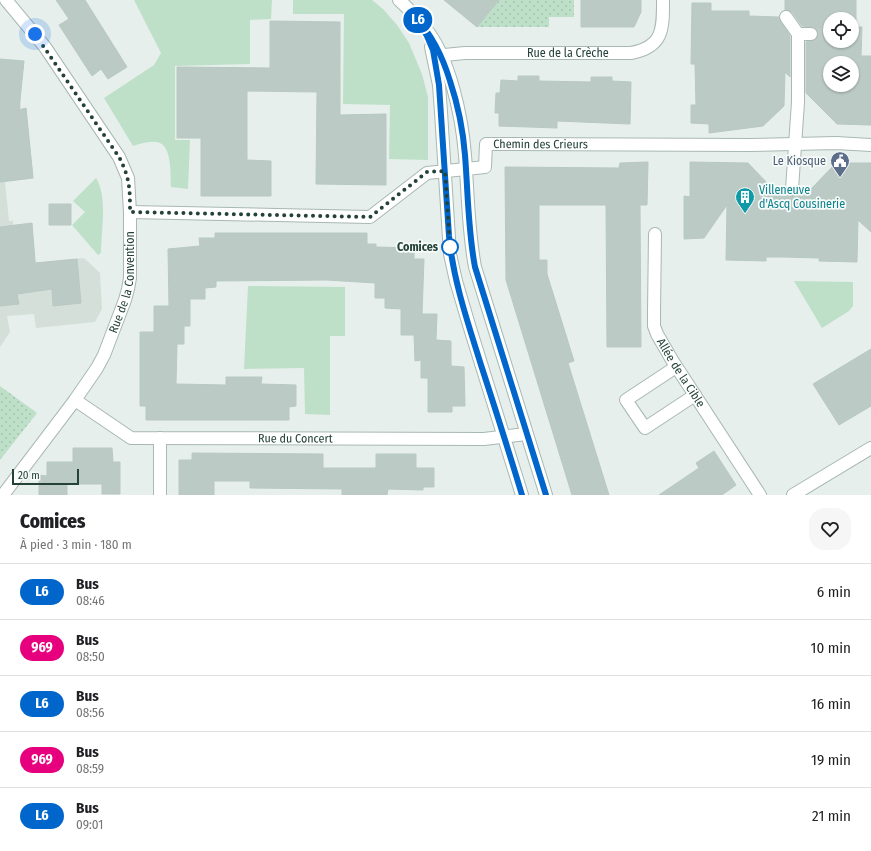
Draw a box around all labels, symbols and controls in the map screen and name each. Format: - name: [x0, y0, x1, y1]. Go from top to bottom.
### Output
- line badge: L6: [400, 7, 436, 33]
- text: L6: [411, 11, 425, 28]
- map controls: [823, 12, 859, 92]
- button: locate: [823, 12, 859, 48]
- your location: [25, 24, 45, 44]
- street label: Rue de la Crèche: [527, 46, 609, 60]
- button: layers: [823, 56, 859, 92]
- street label: Chemin des Crieurs: [493, 137, 588, 151]
- public building icon: Le Kiosque: [829, 150, 851, 178]
- place label: Le Kiosque: [773, 154, 826, 168]
- place label: Villeneuve d'Ascq Cousinerie: [759, 183, 845, 211]
- building icon: Villeneuve d'Ascq Cousinerie: [734, 186, 756, 214]
- street label: Rue de la Convention: [106, 231, 137, 335]
- marker: Comices: [441, 238, 459, 256]
- place label: Comices: [397, 240, 439, 254]
- street label: Allée de la Cible: [654, 336, 708, 410]
- street label: Rue du Concert: [258, 431, 333, 446]
- scale bar: [12, 467, 79, 486]
- text: 20 m: [18, 469, 40, 482]
- button: heart: [809, 508, 851, 550]
- text: Comices: [20, 510, 85, 533]
- text: À pied · 3 min · 180 m: [20, 537, 132, 552]
- text: Bus: [76, 575, 99, 593]
- text: L6: [35, 583, 49, 600]
- text: 6 min: [817, 583, 851, 601]
- text: 08:46: [76, 593, 105, 608]
- text: Bus: [76, 631, 99, 649]
- text: 969: [31, 639, 53, 656]
- text: 10 min: [811, 639, 851, 657]
- text: 08:50: [76, 649, 105, 664]
- text: Bus: [76, 687, 99, 705]
- text: L6: [35, 695, 49, 712]
- text: 16 min: [811, 695, 851, 713]
- text: 08:56: [76, 705, 105, 720]
- text: Bus: [76, 743, 99, 761]
- text: 969: [31, 751, 53, 768]
- text: 19 min: [811, 751, 851, 769]
- text: 08:59: [76, 761, 104, 776]
- text: Bus: [76, 799, 99, 817]
- text: L6: [35, 807, 49, 824]
- text: 21 min: [812, 807, 851, 825]
- text: 09:01: [76, 817, 103, 832]

